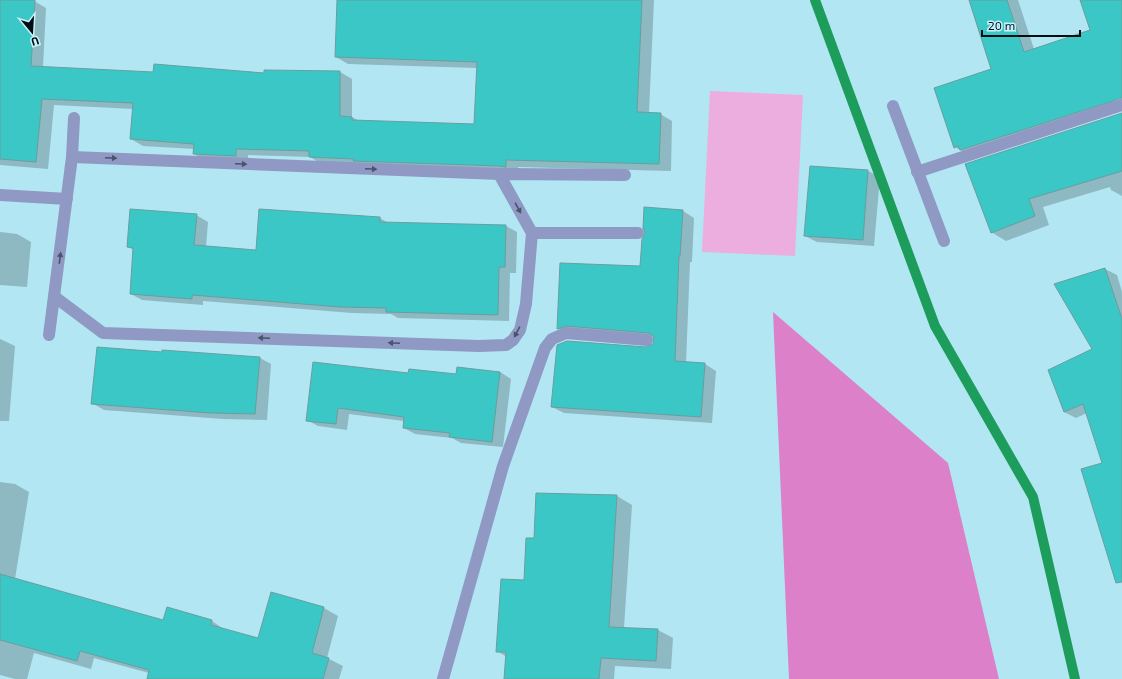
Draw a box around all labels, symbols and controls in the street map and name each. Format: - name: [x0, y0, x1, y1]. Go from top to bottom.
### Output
- north arrow: [12, 12, 52, 52]
- scale bar: [982, 12, 1080, 38]
- text: 20 m: [988, 18, 1015, 32]
- text: U: [30, 35, 41, 49]
- one-way arrow: [105, 155, 117, 162]
- one-way arrow: [235, 160, 247, 167]
- one-way arrow: [365, 165, 377, 172]
- one-way arrow: [514, 202, 521, 214]
- one-way arrow: [56, 252, 63, 264]
- one-way arrow: [514, 326, 521, 338]
- one-way arrow: [257, 335, 270, 341]
- one-way arrow: [387, 340, 400, 346]

